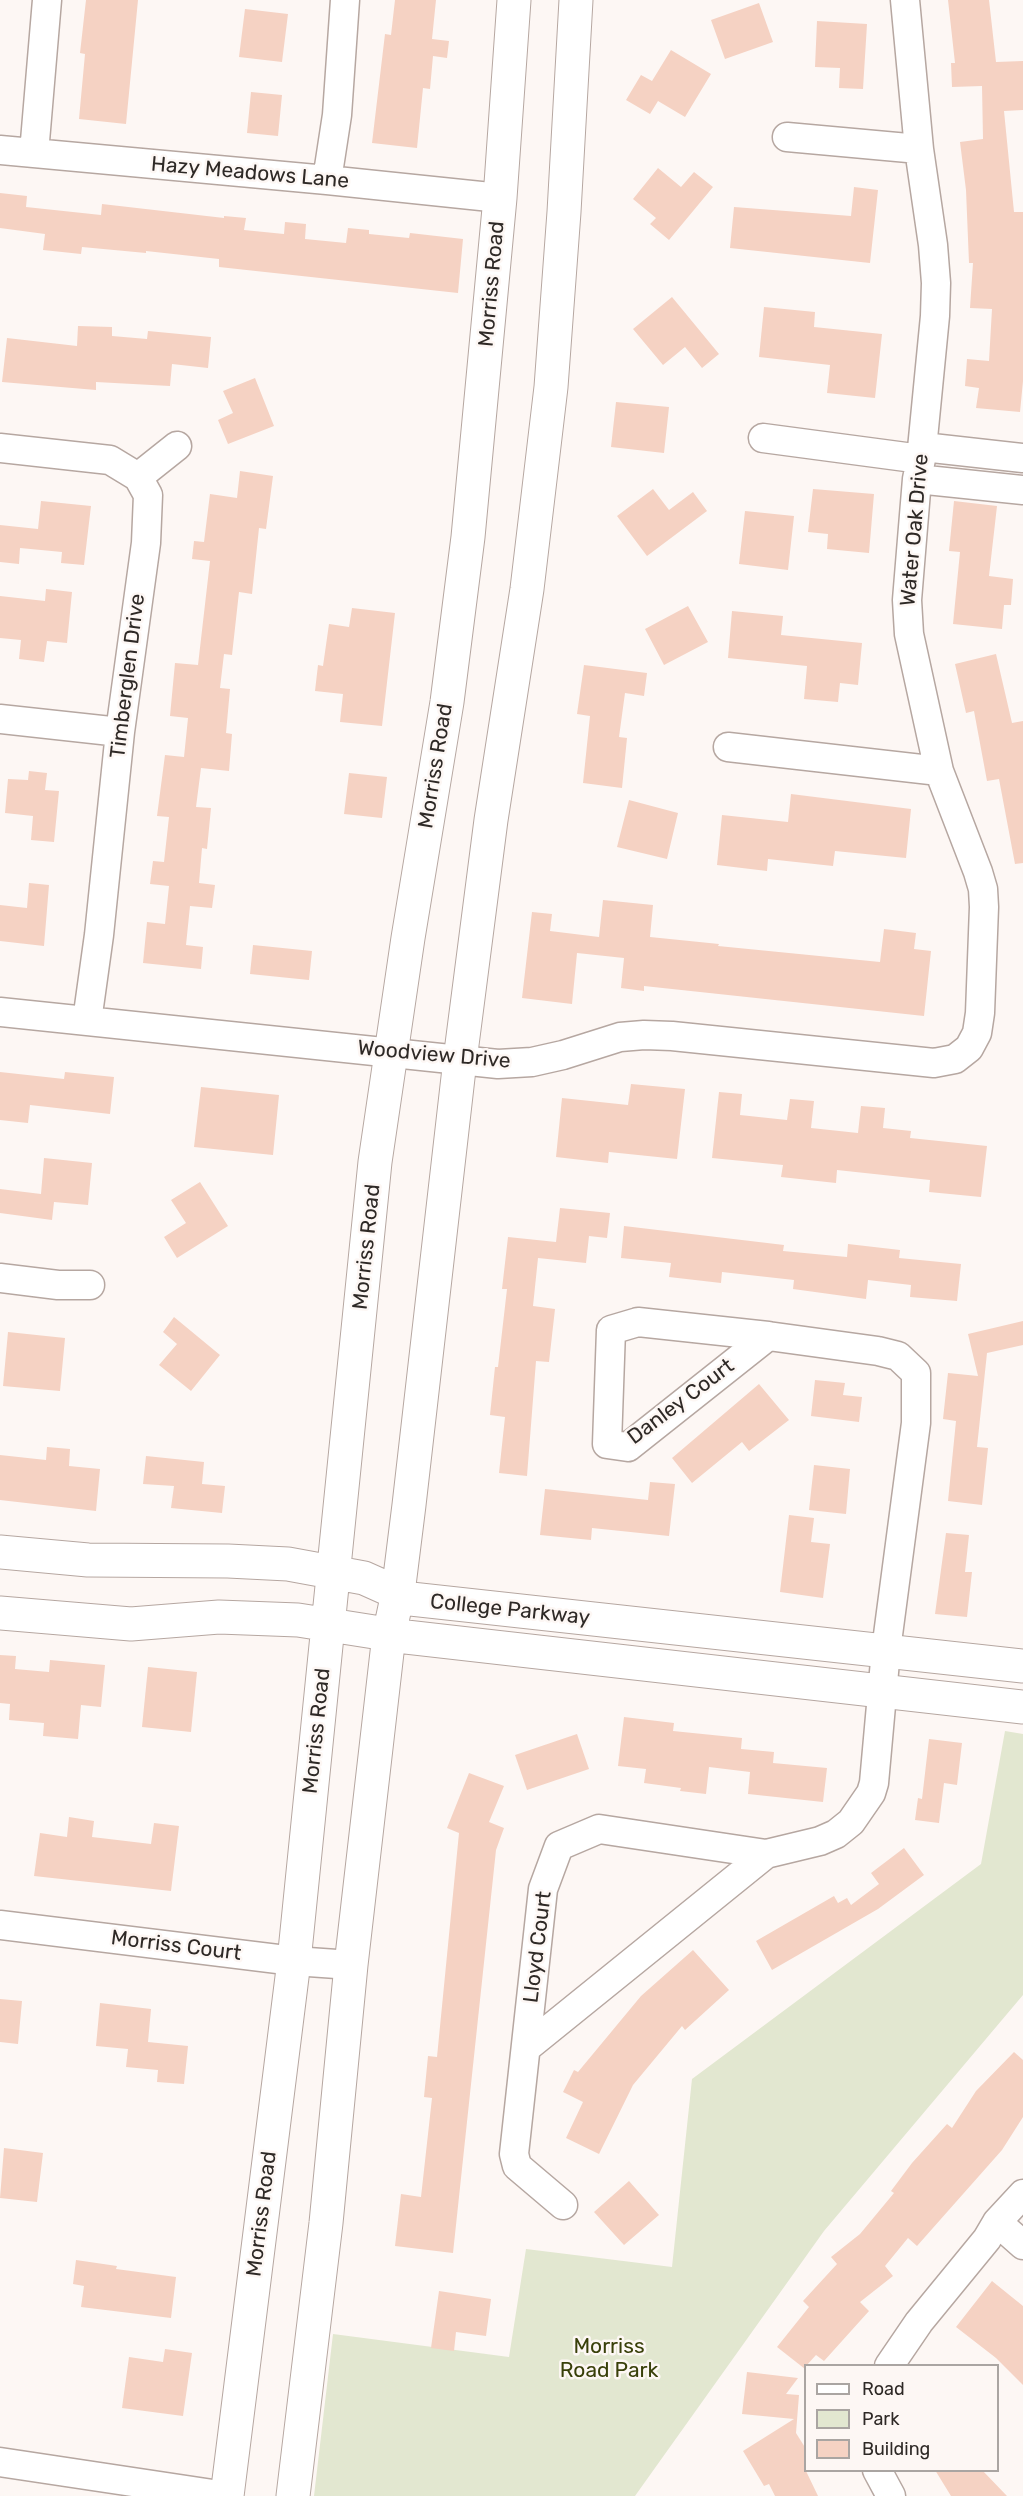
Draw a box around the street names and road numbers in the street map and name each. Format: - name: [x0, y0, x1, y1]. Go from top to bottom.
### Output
- street label: Hazy Meadows Lane: [150, 152, 350, 194]
- street label: Morriss Road: [474, 220, 510, 348]
- street label: Water Oak Drive: [896, 453, 934, 607]
- street label: Timberglen Drive: [105, 592, 151, 760]
- street label: Morriss Road: [414, 702, 458, 830]
- street label: Woodview Drive: [356, 1036, 512, 1074]
- street label: Morriss Road: [348, 1183, 386, 1311]
- street label: Danley Court: [623, 1354, 739, 1450]
- street label: College Parkway: [429, 1589, 591, 1631]
- street label: Morriss Road: [298, 1667, 336, 1795]
- street label: Lloyd Court: [519, 1890, 557, 2004]
- street label: Morriss Court: [109, 1925, 243, 1967]
- street label: Morriss Road: [242, 2150, 282, 2278]

